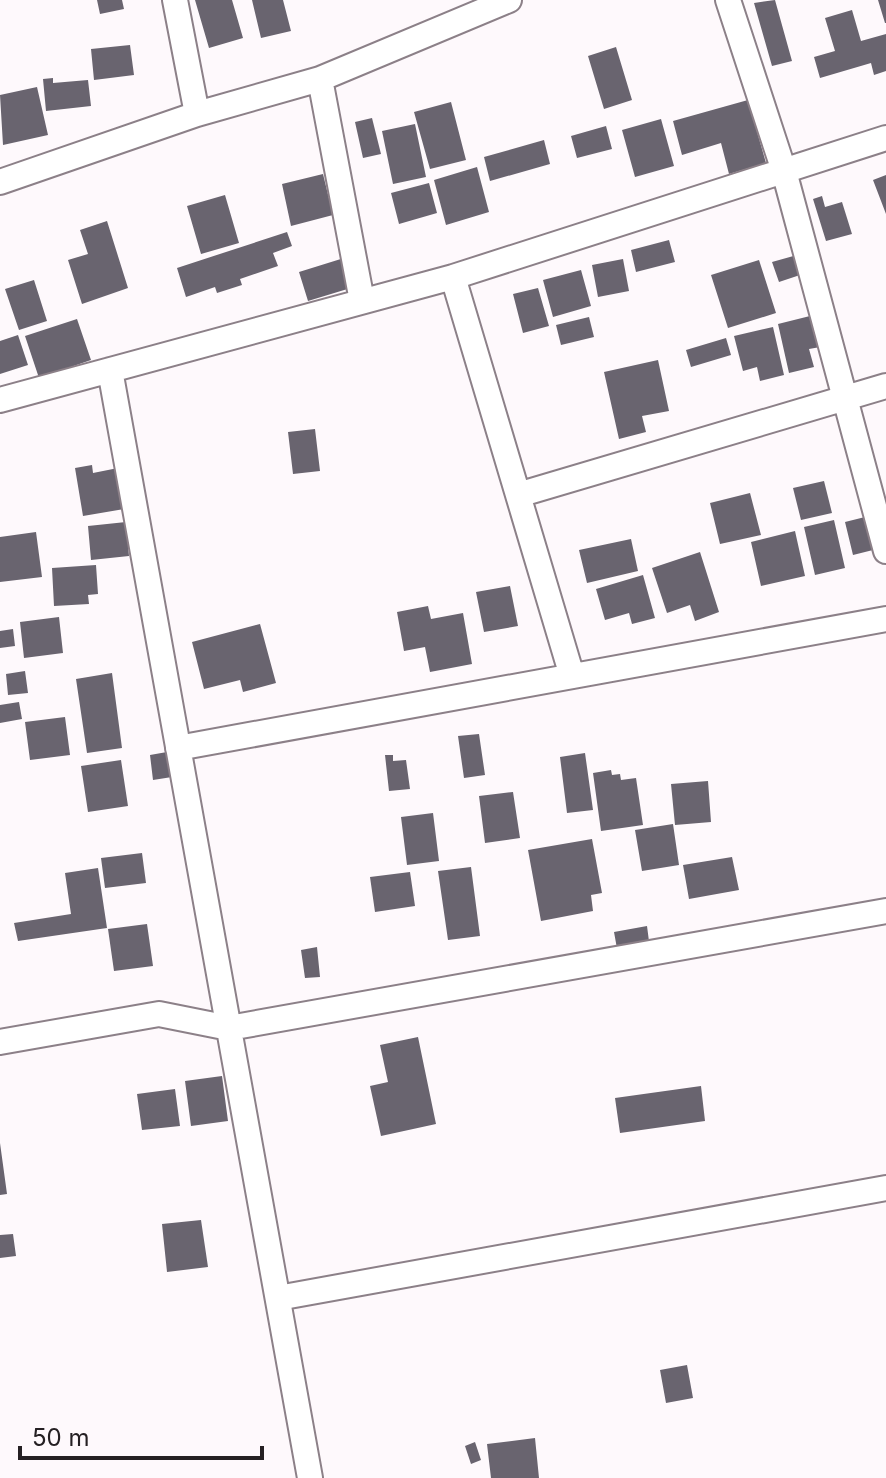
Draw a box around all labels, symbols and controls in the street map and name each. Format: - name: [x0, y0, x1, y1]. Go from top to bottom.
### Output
- scale bar: [20, 1410, 262, 1460]
- text: 50 m: [32, 1423, 90, 1452]

